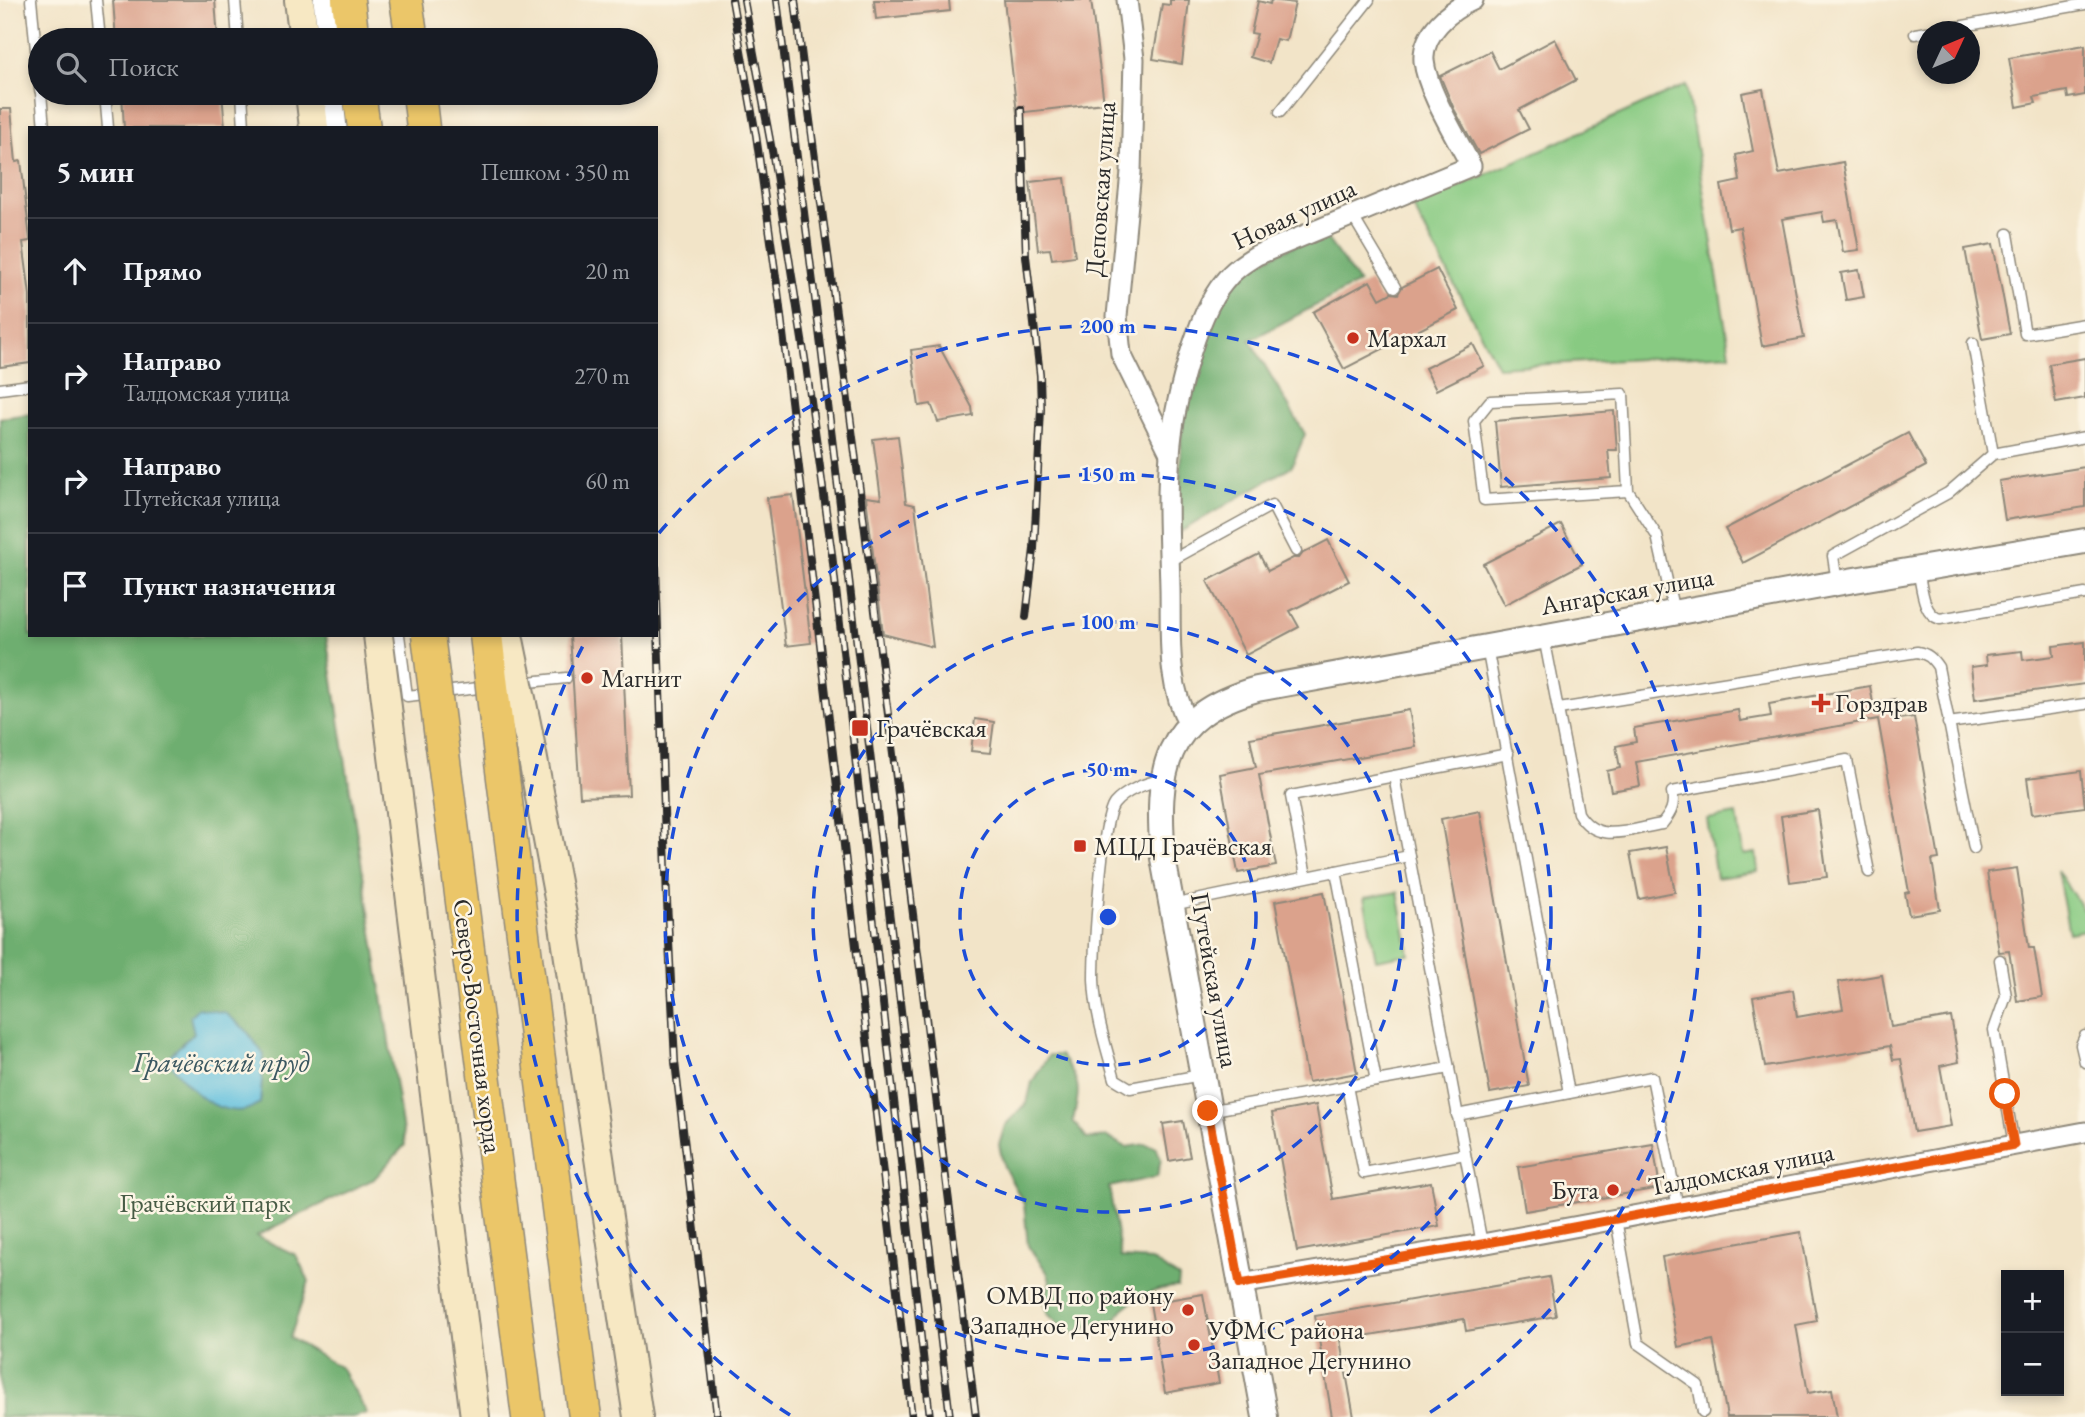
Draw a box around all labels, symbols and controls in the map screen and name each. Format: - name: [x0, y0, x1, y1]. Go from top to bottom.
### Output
- north arrow: [1917, 21, 1980, 84]
- search box: [28, 28, 658, 105]
- icon: search: [52, 48, 90, 86]
- text: Поиск: [108, 50, 179, 84]
- street label: Деповская улица: [1077, 100, 1123, 278]
- text: 5 мин: [56, 152, 134, 191]
- text: Пешком · 350 m: [481, 157, 630, 187]
- street label: Новая улица: [1227, 170, 1362, 257]
- icon: ahead: [56, 252, 94, 290]
- text: Прямо: [123, 254, 202, 288]
- text: 20 m: [585, 256, 630, 286]
- text: 200 m: [1080, 312, 1136, 339]
- place label: Мархал: [1367, 321, 1447, 355]
- marker: Мархал: [1345, 330, 1361, 346]
- text: Направо: [123, 344, 221, 378]
- icon: right: [56, 357, 94, 395]
- text: 270 m: [574, 361, 630, 391]
- text: Талдомская улица: [123, 378, 290, 408]
- text: Направо: [123, 449, 221, 483]
- text: 150 m: [1080, 460, 1136, 487]
- icon: right: [56, 462, 94, 500]
- text: 60 m: [585, 466, 630, 496]
- text: Путейская улица: [123, 483, 280, 513]
- street label: Ангарская улица: [1537, 559, 1717, 623]
- icon: arrive: [56, 567, 94, 605]
- text: Пункт назначения: [123, 569, 336, 603]
- text: 100 m: [1080, 608, 1136, 635]
- place label: Магнит: [601, 661, 682, 695]
- marker: Магнит: [579, 670, 595, 686]
- place label: Горздрав: [1835, 686, 1928, 720]
- marker: Горздрав: [1813, 695, 1829, 711]
- place label: Грачёвская: [876, 711, 987, 745]
- marker: Грачёвская: [850, 718, 870, 738]
- text: 50 m: [1086, 755, 1130, 782]
- place label: МЦД Грачёвская: [1094, 829, 1272, 863]
- marker: МЦД Грачёвская: [1072, 838, 1088, 854]
- street label: Путейская улица: [1183, 890, 1247, 1071]
- street label: Северо-Восточная хорда: [446, 897, 511, 1156]
- centre of rings: [1096, 905, 1120, 929]
- water label: Грачёвский пруд: [131, 1044, 310, 1080]
- route start: [1989, 1078, 2020, 1109]
- route end: [1192, 1095, 1223, 1126]
- street label: Талдомская улица: [1645, 1134, 1837, 1204]
- place label: Бута: [1551, 1173, 1600, 1207]
- marker: Бута: [1605, 1182, 1621, 1198]
- park label: Грачёвский парк: [119, 1186, 291, 1220]
- map controls: [2001, 1270, 2064, 1396]
- button: +: [2001, 1270, 2064, 1333]
- place label: ОМВД по району Западное Дегунино: [971, 1278, 1175, 1342]
- marker: ОМВД по району Западное Дегунино: [1180, 1302, 1196, 1318]
- place label: УФМС района Западное Дегунино: [1207, 1313, 1411, 1377]
- button: −: [2001, 1333, 2064, 1396]
- marker: УФМС района Западное Дегунино: [1186, 1337, 1202, 1353]

